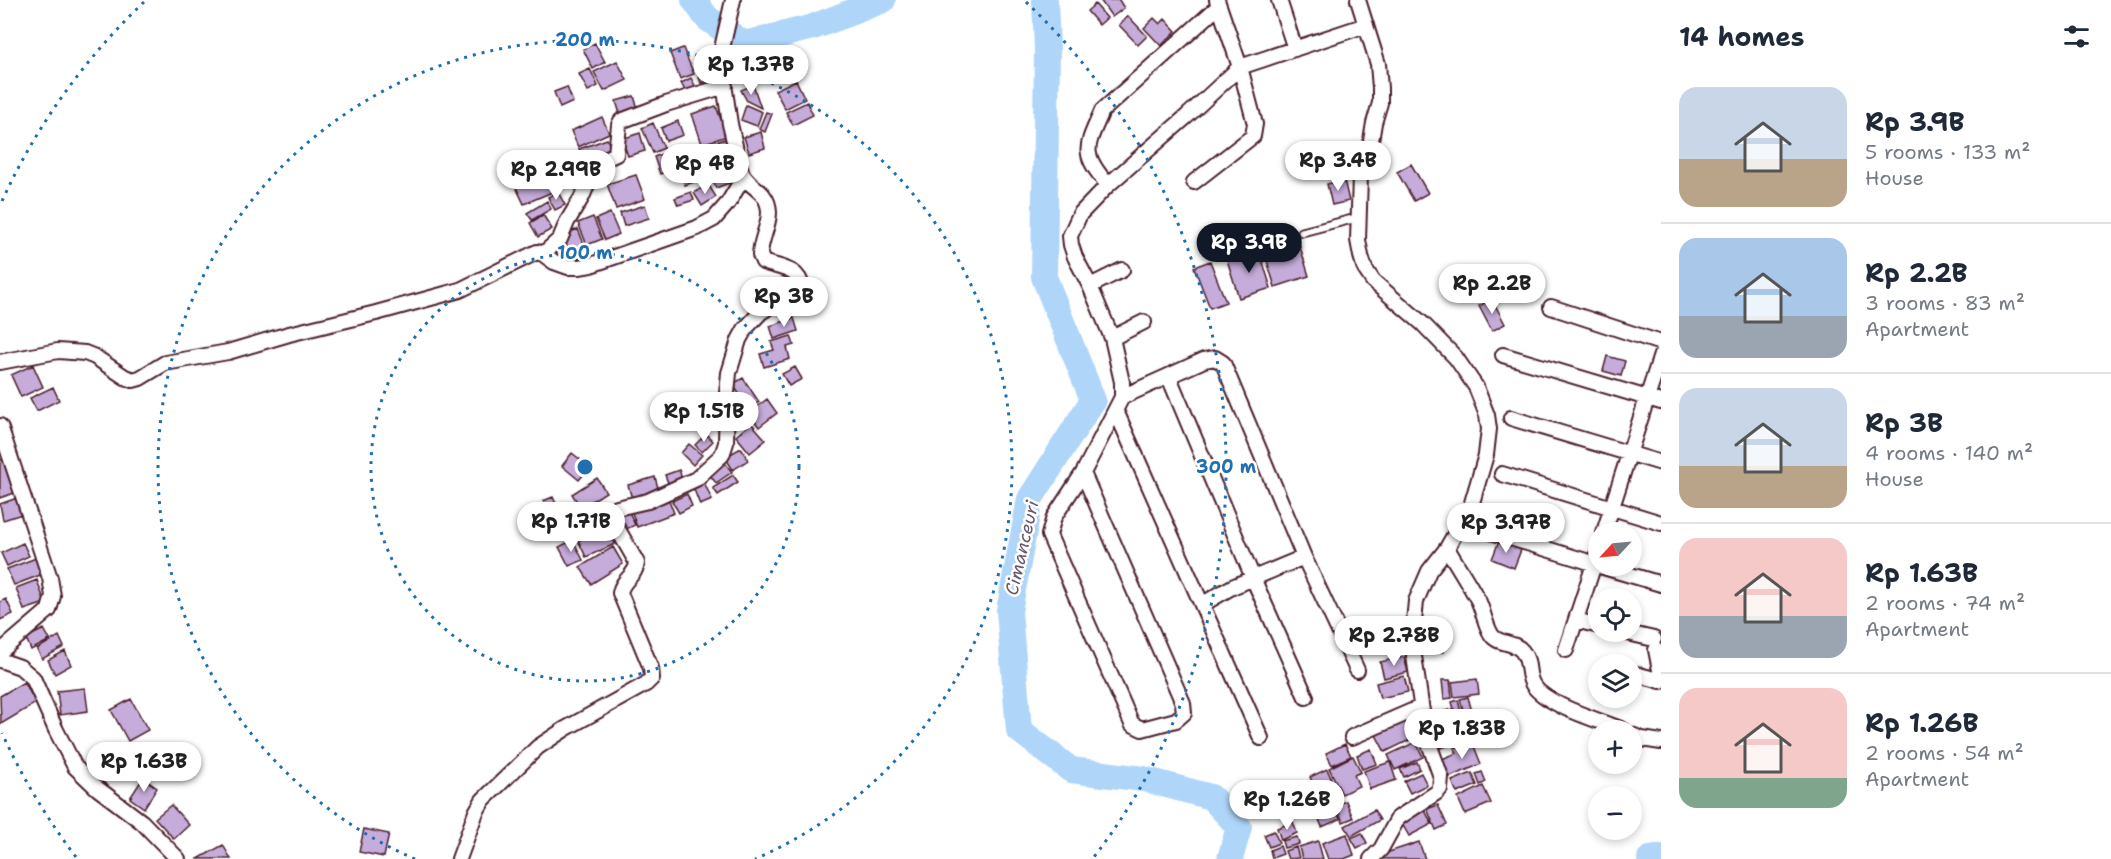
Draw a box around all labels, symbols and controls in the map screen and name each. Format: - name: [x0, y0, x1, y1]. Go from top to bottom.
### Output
- text: 14 homes: [1679, 19, 1805, 54]
- icon: filters: [2060, 20, 2093, 53]
- text: 200 m: [555, 28, 616, 52]
- pin: Rp 1.37B: [689, 45, 813, 96]
- text: Rp 1.37B: [708, 51, 794, 77]
- text: Rp 3.9B: [1865, 104, 1965, 139]
- icon: home: [1727, 111, 1799, 183]
- text: 5 rooms · 133 m²: [1865, 139, 2030, 165]
- pin: Rp 3.4B: [1283, 141, 1393, 192]
- pin: Rp 4B: [663, 144, 747, 195]
- text: Rp 3.4B: [1299, 147, 1377, 173]
- pin: Rp 2.99B: [494, 150, 618, 201]
- text: Rp 4B: [675, 150, 735, 176]
- text: Rp 2.99B: [511, 156, 601, 182]
- text: House: [1865, 165, 1924, 191]
- pin: Rp 3.9B: [1194, 223, 1304, 274]
- text: Rp 3.9B: [1211, 229, 1287, 255]
- text: 100 m: [557, 241, 613, 265]
- text: Rp 2.2B: [1865, 255, 1968, 290]
- icon: home: [1727, 262, 1799, 334]
- pin: Rp 2.2B: [1437, 264, 1547, 315]
- text: Rp 2.2B: [1453, 270, 1531, 296]
- pin: Rp 3B: [742, 277, 826, 328]
- text: Rp 3B: [754, 283, 814, 309]
- text: 3 rooms · 83 m²: [1865, 290, 2025, 316]
- text: Apartment: [1865, 316, 1969, 342]
- pin: Rp 1.51B: [642, 392, 766, 443]
- text: Rp 1.51B: [664, 398, 744, 424]
- text: Rp 3B: [1865, 405, 1943, 440]
- icon: home: [1727, 412, 1799, 484]
- text: 4 rooms · 140 m²: [1865, 440, 2033, 466]
- text: 300 m: [1196, 455, 1257, 479]
- centre of rings: [575, 457, 595, 477]
- text: House: [1865, 466, 1924, 492]
- water label: Cimanceuri: [999, 497, 1045, 598]
- pin: Rp 1.71B: [509, 502, 633, 553]
- pin: Rp 3.97B: [1444, 503, 1568, 554]
- text: Rp 1.71B: [531, 508, 611, 534]
- text: Rp 3.97B: [1461, 509, 1551, 535]
- north arrow: [1588, 522, 1642, 576]
- map controls: [1588, 522, 1642, 840]
- text: Rp 1.63B: [1865, 555, 1978, 590]
- icon: home: [1727, 562, 1799, 634]
- button: locate: [1588, 588, 1642, 642]
- text: 2 rooms · 74 m²: [1865, 590, 2025, 616]
- pin: Rp 2.78B: [1332, 616, 1456, 667]
- text: Apartment: [1865, 616, 1969, 642]
- text: Rp 2.78B: [1348, 622, 1440, 648]
- button: layers: [1588, 654, 1642, 708]
- text: Rp 1.26B: [1865, 705, 1979, 740]
- pin: Rp 1.83B: [1400, 709, 1524, 760]
- icon: home: [1727, 712, 1799, 784]
- text: Rp 1.83B: [1418, 715, 1506, 741]
- button: +: [1588, 720, 1642, 774]
- text: 2 rooms · 54 m²: [1865, 740, 2024, 766]
- pin: Rp 1.63B: [82, 742, 206, 793]
- text: Rp 1.63B: [100, 748, 188, 774]
- text: Apartment: [1865, 766, 1969, 792]
- pin: Rp 1.26B: [1225, 780, 1349, 831]
- text: Rp 1.26B: [1243, 786, 1331, 812]
- button: −: [1588, 786, 1642, 840]

